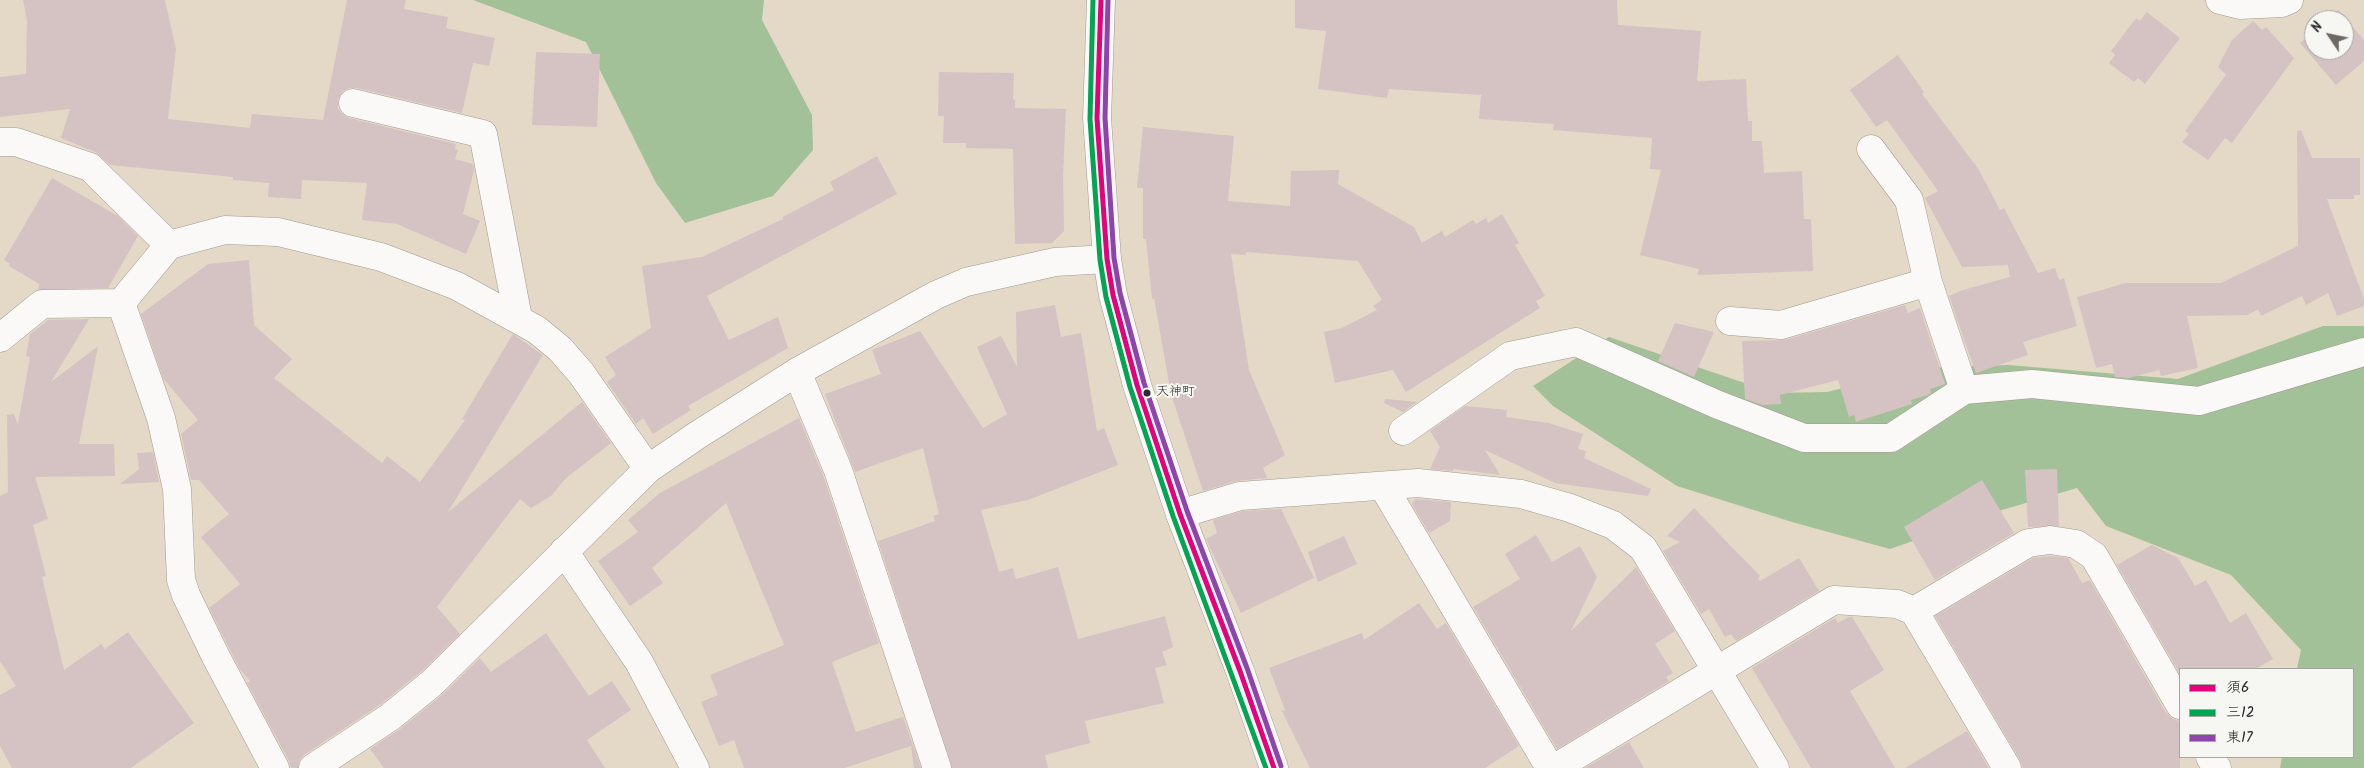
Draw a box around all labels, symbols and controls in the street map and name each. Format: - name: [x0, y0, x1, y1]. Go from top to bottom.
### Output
- north arrow: [2304, 10, 2354, 60]
- text: N: [2306, 17, 2329, 37]
- place label: 天神町: [1156, 385, 1195, 401]
- marker: 天神町: [1142, 388, 1152, 398]
- legend: [2179, 668, 2354, 758]
- text: 須6: [2226, 676, 2249, 700]
- text: 三12: [2226, 701, 2254, 725]
- text: 東17: [2226, 726, 2253, 750]

